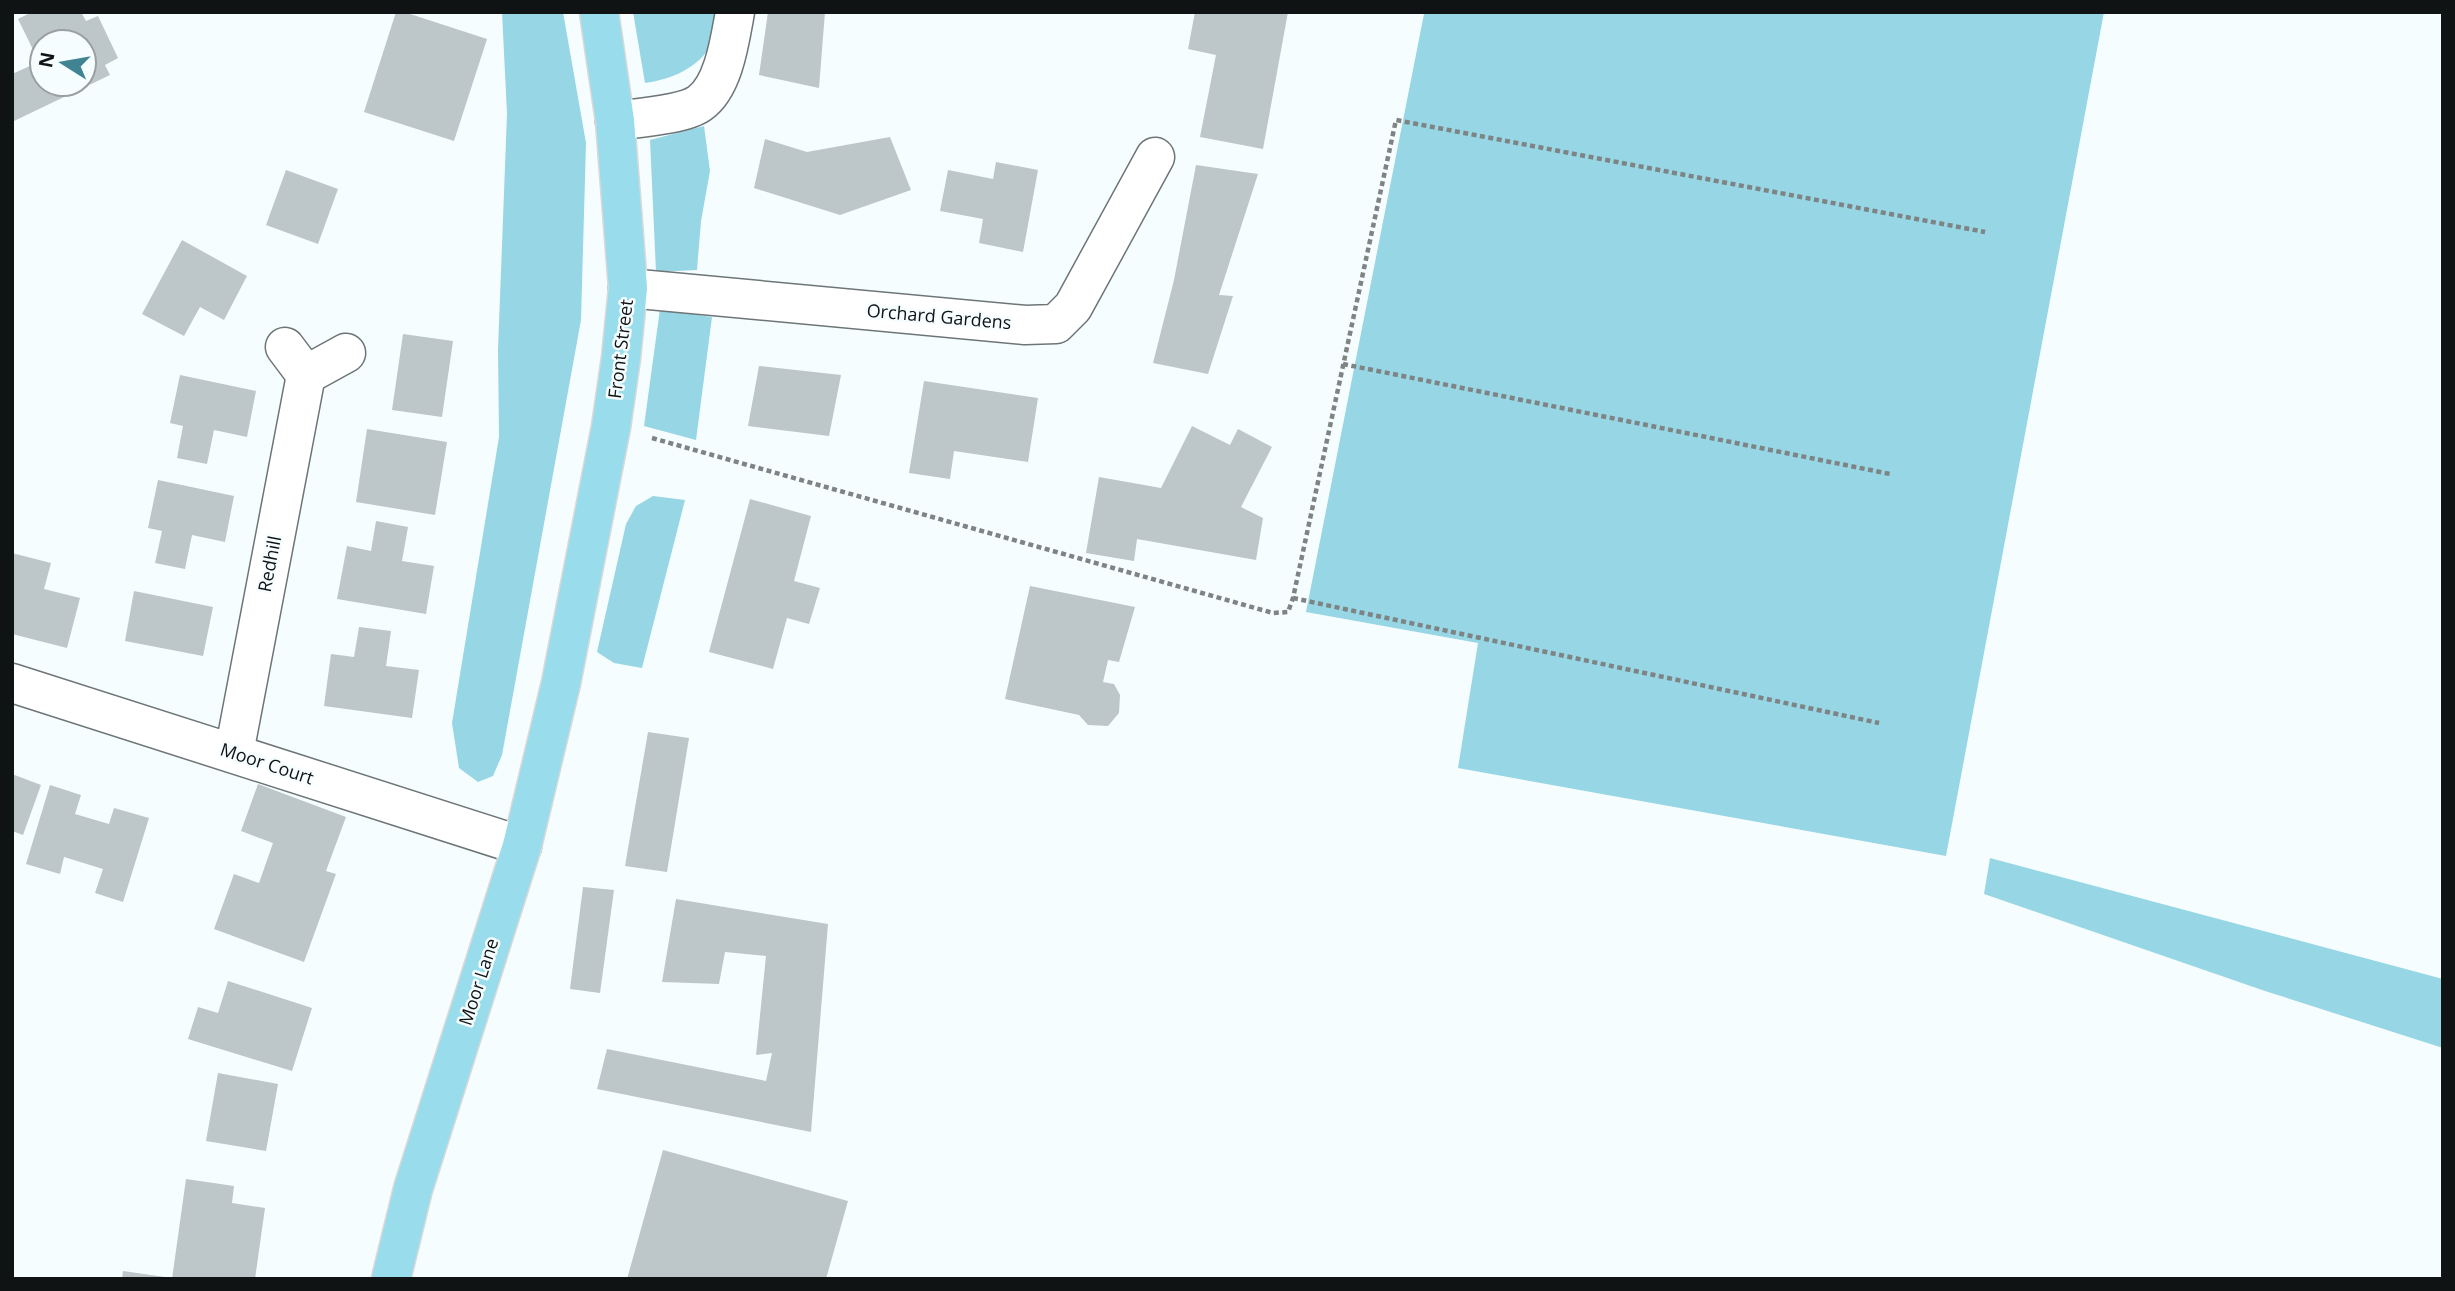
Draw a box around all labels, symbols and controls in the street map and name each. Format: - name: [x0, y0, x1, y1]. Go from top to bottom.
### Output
- north arrow: [28, 28, 98, 98]
- text: N: [32, 50, 61, 70]
- street label: Front Street: [602, 298, 638, 400]
- street label: Orchard Gardens: [866, 298, 1012, 334]
- street label: Redhill: [252, 534, 286, 594]
- street label: Moor Court: [218, 737, 317, 789]
- street label: Moor Lane: [453, 935, 503, 1028]

